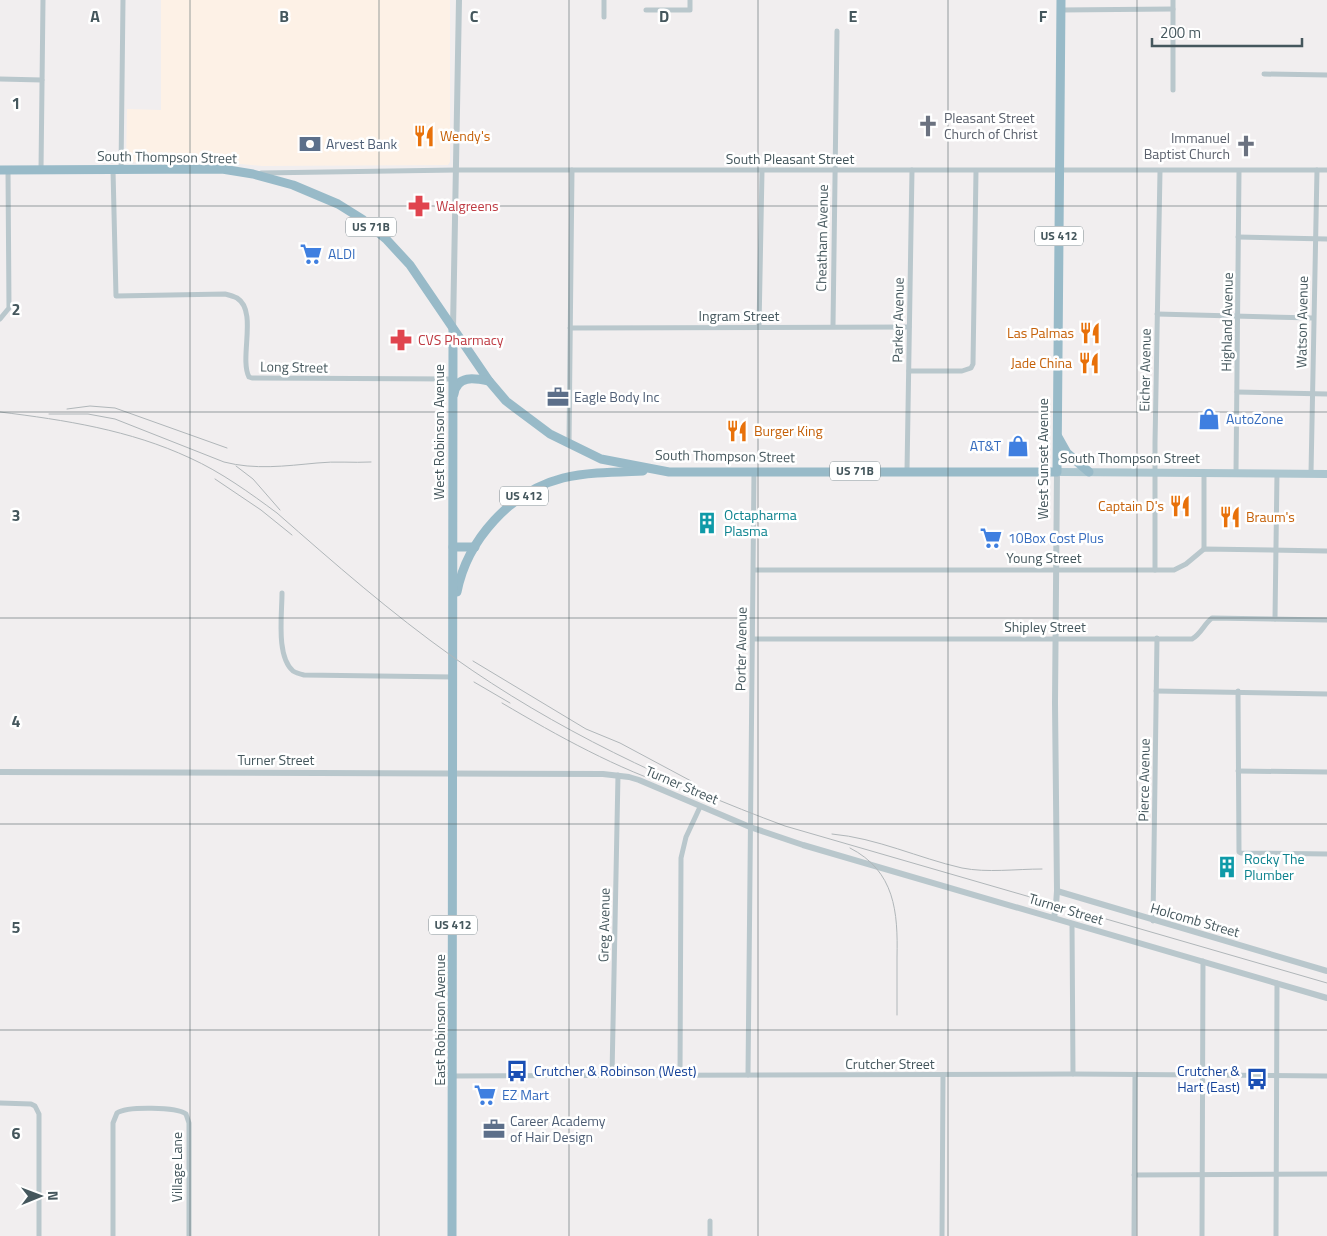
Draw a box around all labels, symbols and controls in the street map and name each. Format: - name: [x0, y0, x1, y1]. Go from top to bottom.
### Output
- text: A: [90, 4, 100, 28]
- text: B: [279, 4, 289, 28]
- text: C: [470, 4, 479, 28]
- text: D: [659, 4, 669, 28]
- text: E: [849, 4, 858, 28]
- text: F: [1039, 4, 1048, 28]
- scale bar: [1152, 15, 1302, 47]
- text: 200 m: [1160, 21, 1201, 44]
- text: 1: [12, 91, 20, 115]
- place label: Pleasant Street Church of Christ: [944, 107, 1038, 144]
- church icon: Pleasant Street Church of Christ: [915, 113, 941, 139]
- restaurant icon: Wendy's: [411, 123, 437, 149]
- place label: Wendy's: [440, 125, 490, 146]
- place label: Immanuel Baptist Church: [1144, 127, 1230, 164]
- bank icon: Arvest Bank: [297, 131, 323, 157]
- place label: Arvest Bank: [326, 133, 398, 154]
- church icon: Immanuel Baptist Church: [1233, 133, 1259, 159]
- street label: South Thompson Street: [97, 145, 237, 168]
- street label: South Pleasant Street: [726, 148, 854, 169]
- street label: Cheatham Avenue: [810, 184, 833, 292]
- pharmacy icon: Walgreens: [406, 193, 432, 219]
- place label: Walgreens: [436, 195, 499, 216]
- road number: US 71B: [346, 218, 396, 236]
- road number: US 412: [1035, 227, 1083, 246]
- supermarket icon: ALDI: [298, 241, 324, 267]
- place label: ALDI: [328, 243, 356, 264]
- street label: Highland Avenue: [1215, 272, 1238, 372]
- street label: Watson Avenue: [1290, 276, 1313, 368]
- street label: Parker Avenue: [886, 277, 909, 363]
- text: 2: [12, 297, 20, 321]
- street label: Ingram Street: [699, 305, 780, 326]
- restaurant icon: Las Palmas: [1077, 320, 1103, 346]
- place label: Las Palmas: [1007, 322, 1074, 343]
- pharmacy icon: CVS Pharmacy: [388, 327, 414, 353]
- street label: Eicher Avenue: [1133, 328, 1156, 412]
- place label: CVS Pharmacy: [418, 329, 504, 350]
- restaurant icon: Jade China: [1076, 350, 1102, 376]
- place label: Jade China: [1011, 352, 1072, 373]
- street label: Long Street: [260, 355, 328, 378]
- street label: West Robinson Avenue: [428, 364, 449, 500]
- office icon: Eagle Body Inc: [545, 384, 571, 410]
- place label: Eagle Body Inc: [574, 386, 660, 407]
- street label: West Sunset Avenue: [1032, 398, 1053, 520]
- shop icon: AutoZone: [1196, 406, 1222, 432]
- place label: AutoZone: [1226, 408, 1283, 429]
- restaurant icon: Burger King: [724, 418, 750, 444]
- place label: Burger King: [754, 420, 823, 441]
- shop icon: AT&T: [1005, 433, 1031, 459]
- place label: AT&T: [970, 435, 1002, 456]
- street label: South Thompson Street: [655, 444, 795, 467]
- street label: South Thompson Street: [1060, 447, 1200, 468]
- road number: US 71B: [830, 462, 880, 481]
- road number: US 412: [500, 486, 548, 506]
- restaurant icon: Captain D's: [1167, 493, 1193, 519]
- place label: Captain D's: [1098, 495, 1164, 516]
- text: 3: [12, 503, 20, 527]
- place label: Octapharma Plasma: [724, 504, 797, 541]
- restaurant icon: Braum's: [1217, 504, 1243, 530]
- place label: Braum's: [1246, 506, 1295, 527]
- building icon: Octapharma Plasma: [694, 510, 720, 536]
- supermarket icon: 10Box Cost Plus: [978, 525, 1004, 551]
- place label: 10Box Cost Plus: [1008, 527, 1104, 548]
- street label: Young Street: [1006, 547, 1082, 568]
- street label: Porter Avenue: [729, 607, 752, 691]
- street label: Shipley Street: [1004, 616, 1086, 637]
- text: 4: [12, 709, 21, 733]
- street label: Pierce Avenue: [1132, 738, 1155, 822]
- street label: Turner Street: [237, 749, 315, 770]
- street label: Turner Street: [643, 760, 722, 809]
- place label: Rocky The Plumber: [1244, 848, 1305, 885]
- building icon: Rocky The Plumber: [1214, 854, 1240, 880]
- street label: Turner Street: [1026, 887, 1106, 930]
- street label: Greg Avenue: [592, 888, 615, 962]
- street label: Holcomb Street: [1148, 897, 1242, 942]
- text: 5: [12, 915, 21, 939]
- road number: US 412: [429, 916, 477, 934]
- street label: East Robinson Avenue: [429, 954, 450, 1086]
- street label: Crutcher Street: [845, 1053, 935, 1074]
- bus stop icon: Crutcher & Robinson (West): [504, 1058, 530, 1084]
- place label: Crutcher & Robinson (West): [534, 1060, 696, 1081]
- place label: Crutcher & Hart (East): [1177, 1060, 1240, 1097]
- bus stop icon: Crutcher & Hart (East): [1244, 1066, 1270, 1092]
- supermarket icon: EZ Mart: [472, 1082, 498, 1108]
- place label: EZ Mart: [502, 1084, 549, 1105]
- place label: Career Academy of Hair Design: [510, 1110, 606, 1147]
- office icon: Career Academy of Hair Design: [481, 1116, 507, 1142]
- text: 6: [12, 1121, 21, 1145]
- street label: Village Lane: [166, 1132, 187, 1202]
- north arrow: [15, 1171, 65, 1221]
- text: N: [43, 1191, 64, 1201]

